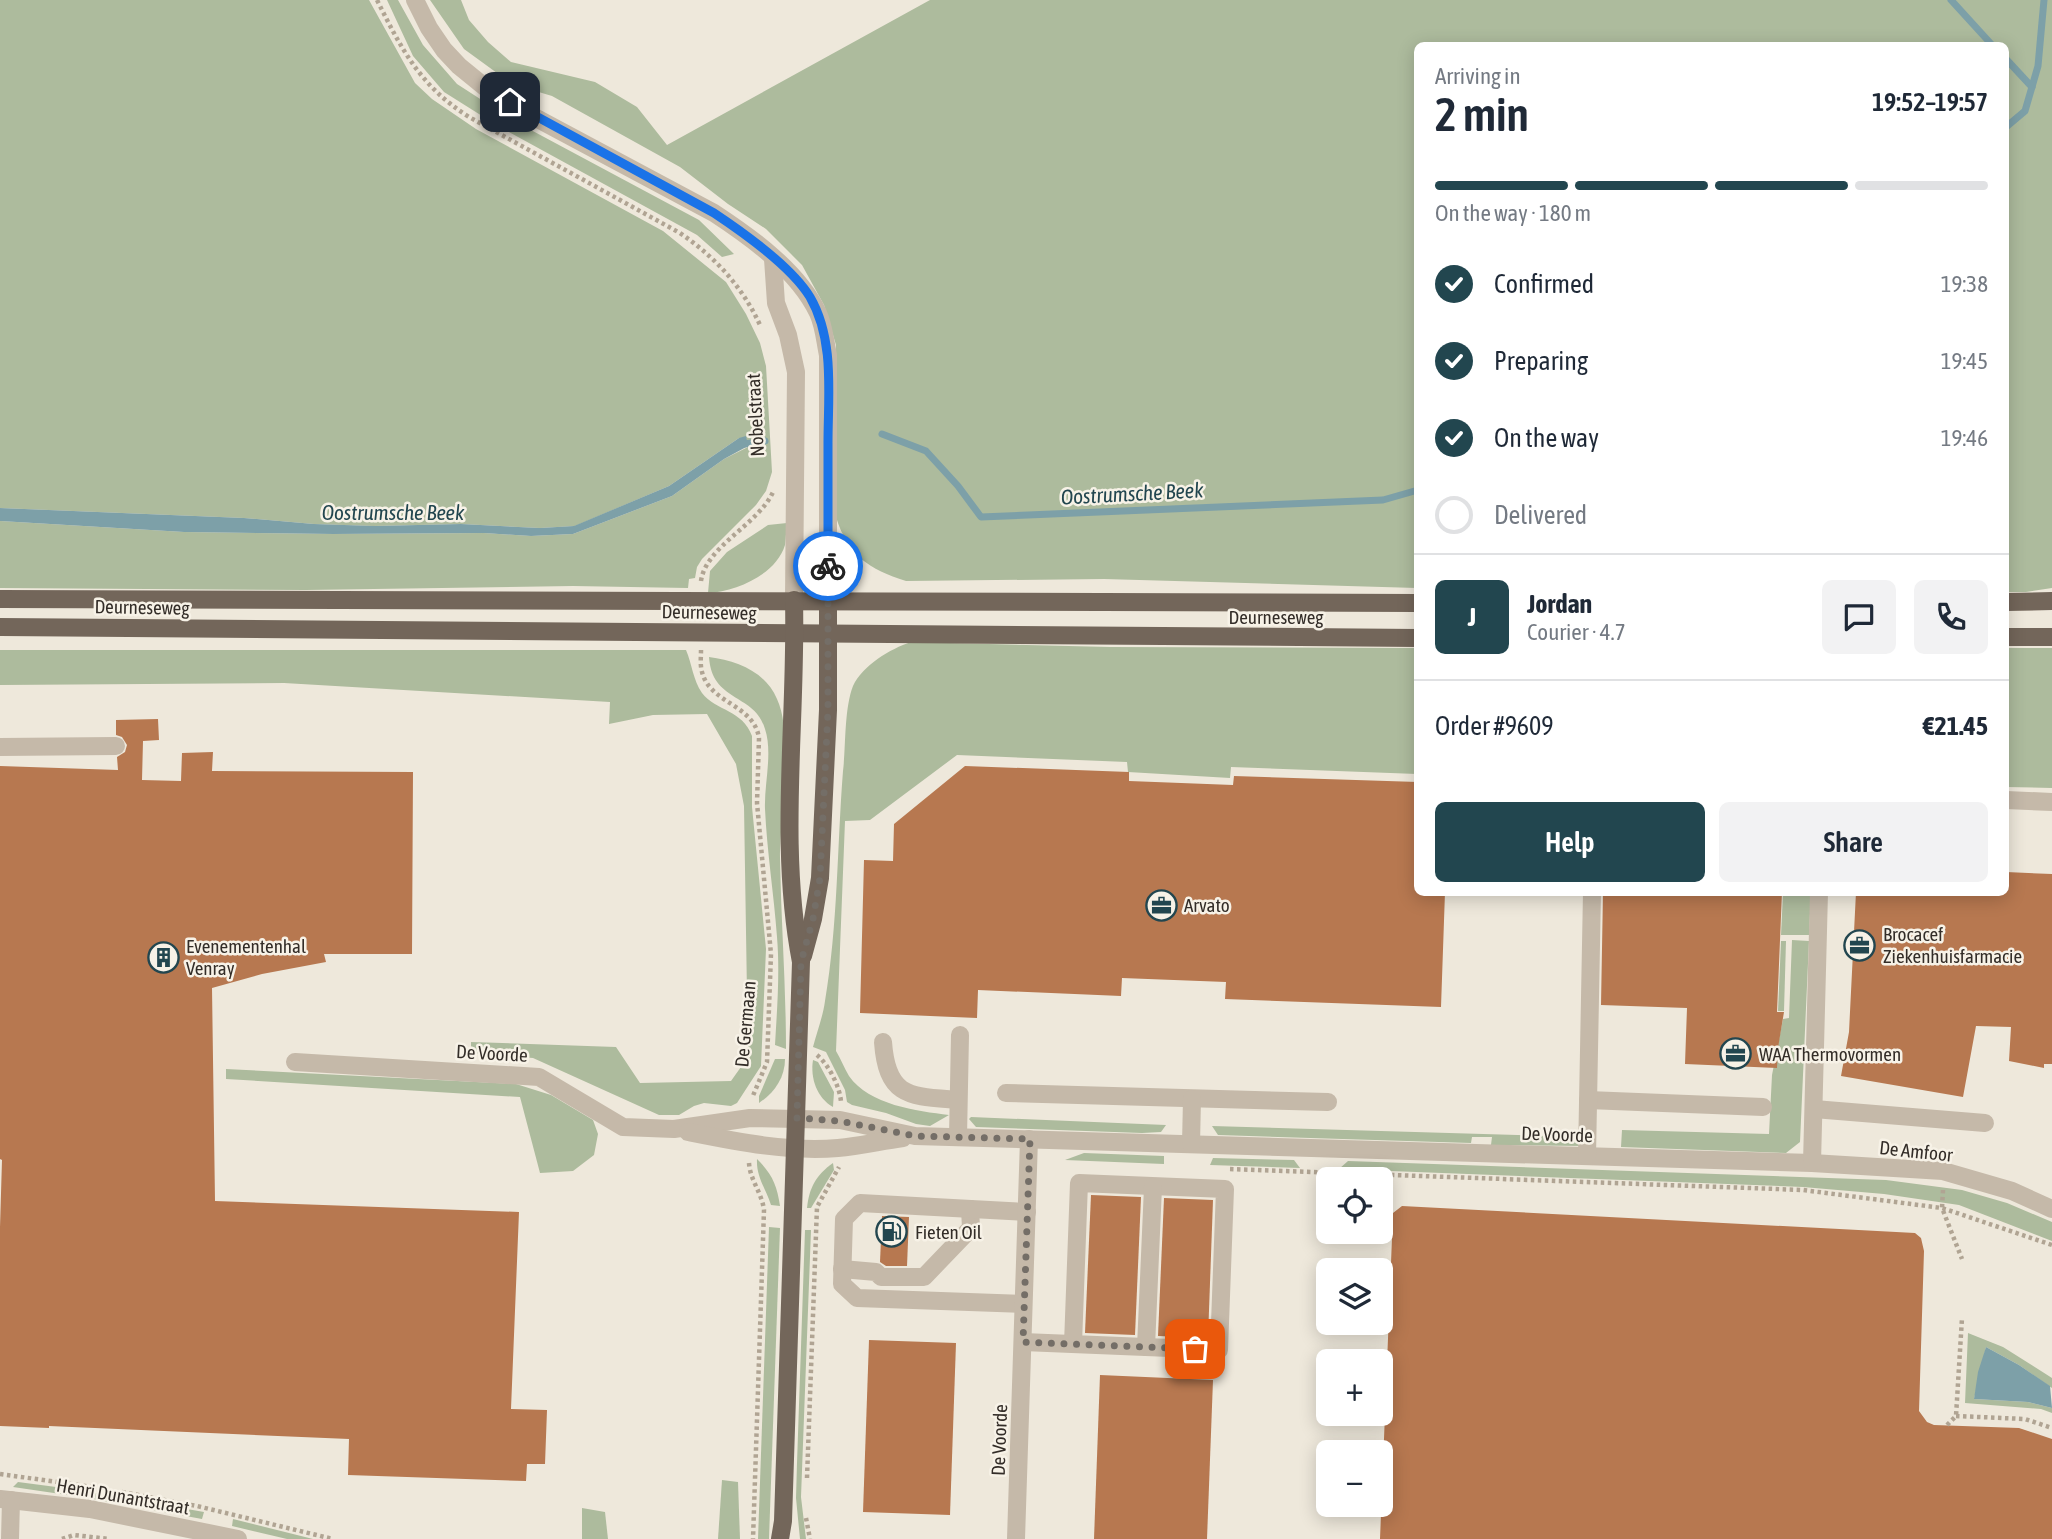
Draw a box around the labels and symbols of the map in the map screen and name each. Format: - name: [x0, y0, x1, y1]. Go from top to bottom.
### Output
- pin: [480, 72, 540, 132]
- street label: Nobelstraat: [742, 373, 768, 457]
- water label: Oostrumsche Beek: [1060, 477, 1205, 509]
- water label: Oostrumsche Beek: [322, 500, 465, 524]
- courier: [793, 531, 863, 601]
- street label: Deurneseweg: [94, 595, 191, 619]
- street label: Deurneseweg: [661, 600, 758, 624]
- street label: Deurneseweg: [1229, 606, 1324, 628]
- office icon: Arvato: [1144, 888, 1178, 922]
- place label: Arvato: [1184, 894, 1230, 916]
- place label: Brocacef Ziekenhuisfarmacie: [1883, 923, 2022, 967]
- office icon: Brocacef Ziekenhuisfarmacie: [1843, 928, 1877, 962]
- place label: Evenementenhal Venray: [186, 935, 306, 979]
- building icon: Evenementenhal Venray: [146, 940, 180, 974]
- street label: De Germaan: [730, 980, 760, 1068]
- office icon: WAA Thermovormen: [1719, 1037, 1753, 1071]
- street label: De Voorde: [456, 1040, 528, 1066]
- place label: WAA Thermovormen: [1759, 1043, 1901, 1065]
- street label: De Voorde: [1521, 1122, 1593, 1146]
- street label: De Amfoor: [1878, 1136, 1954, 1166]
- fuel station icon: Fieten Oil: [875, 1215, 909, 1249]
- place label: Fieten Oil: [915, 1221, 982, 1243]
- pin: [1165, 1319, 1225, 1379]
- street label: De Voorde: [987, 1404, 1011, 1476]
- street label: Henri Dunantstraat: [55, 1473, 191, 1519]

